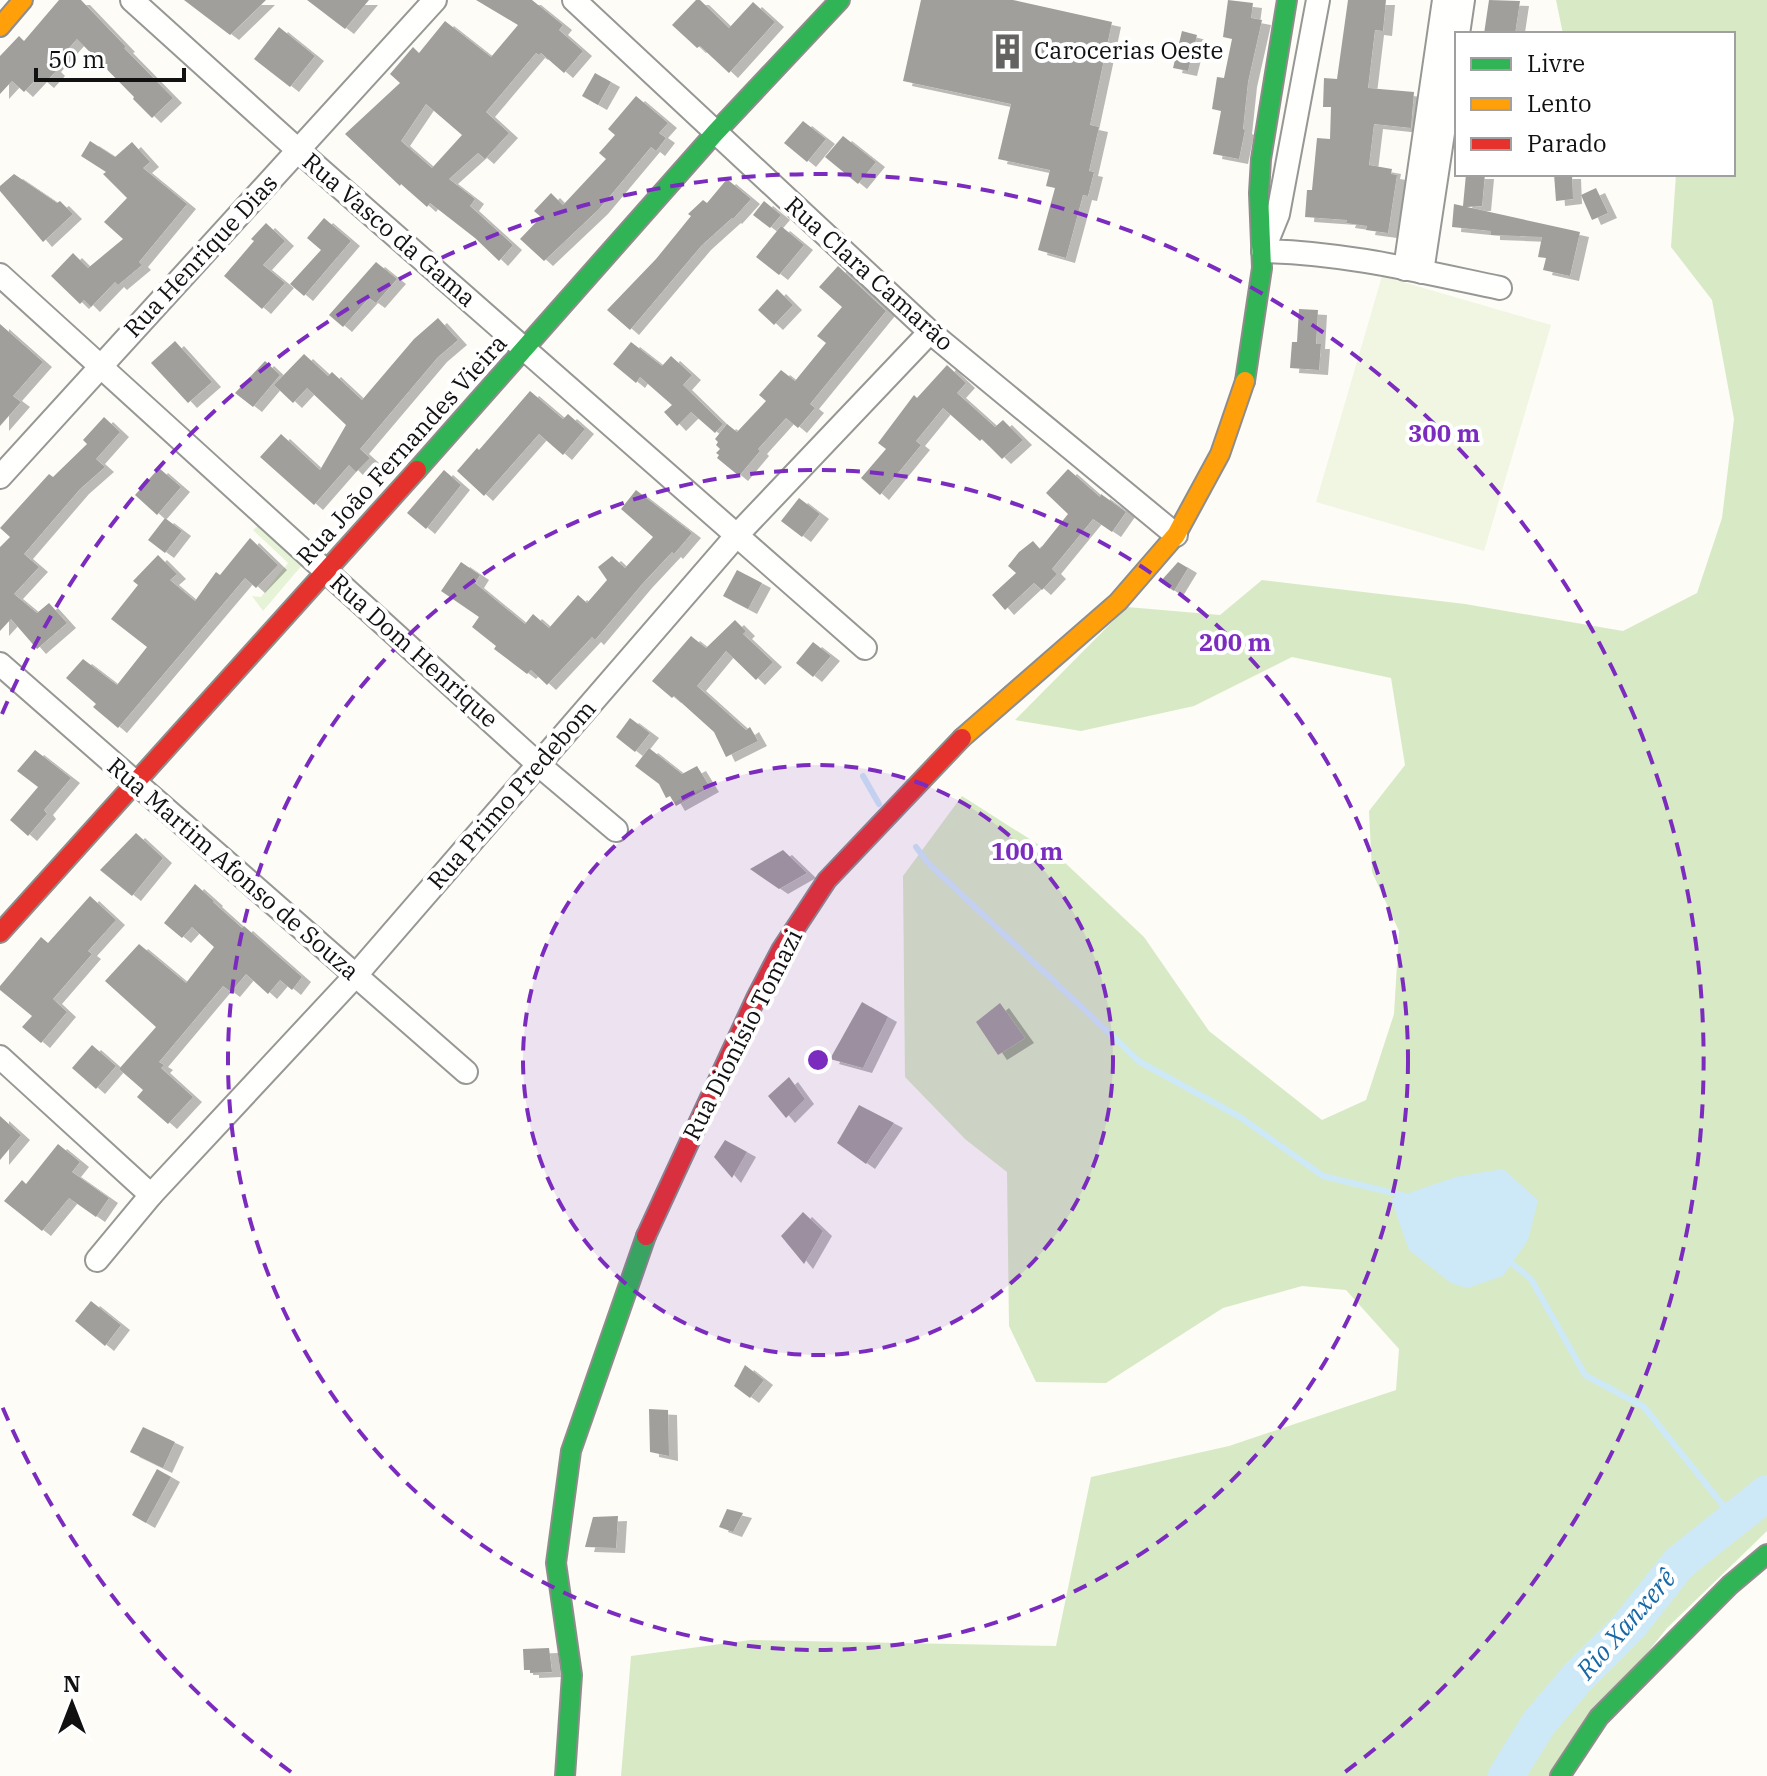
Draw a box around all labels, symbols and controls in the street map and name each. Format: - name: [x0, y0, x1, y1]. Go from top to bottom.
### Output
- scale bar: [36, 32, 184, 82]
- building icon: Carocerias Oeste: [989, 32, 1027, 70]
- legend: [1455, 32, 1735, 176]
- place label: Carocerias Oeste: [1034, 34, 1223, 66]
- text: 50 m: [48, 43, 105, 75]
- text: Livre: [1527, 47, 1585, 79]
- text: Lento: [1527, 87, 1591, 119]
- text: Parado: [1527, 127, 1607, 159]
- street label: Rua Vasco da Gama: [296, 145, 483, 313]
- street label: Rua Henrique Dias: [116, 167, 284, 344]
- street label: Rua Clara Camarão: [779, 189, 961, 358]
- street label: Rua João Fernandes Vieira: [289, 327, 513, 571]
- text: 300 m: [1408, 417, 1480, 449]
- street label: Rua Dom Henrique: [324, 566, 506, 734]
- text: 200 m: [1199, 626, 1271, 658]
- street label: Rua Primo Predebom: [420, 693, 603, 896]
- street label: Rua Martim Afonso de Souza: [101, 750, 366, 987]
- text: 100 m: [991, 835, 1063, 867]
- street label: Rua Dionísio Tomazi: [675, 924, 809, 1145]
- centre of rings: [804, 1046, 832, 1074]
- water label: Rio Xanxerê: [1567, 1560, 1683, 1686]
- north arrow: [32, 1664, 112, 1744]
- text: N: [63, 1669, 81, 1698]

